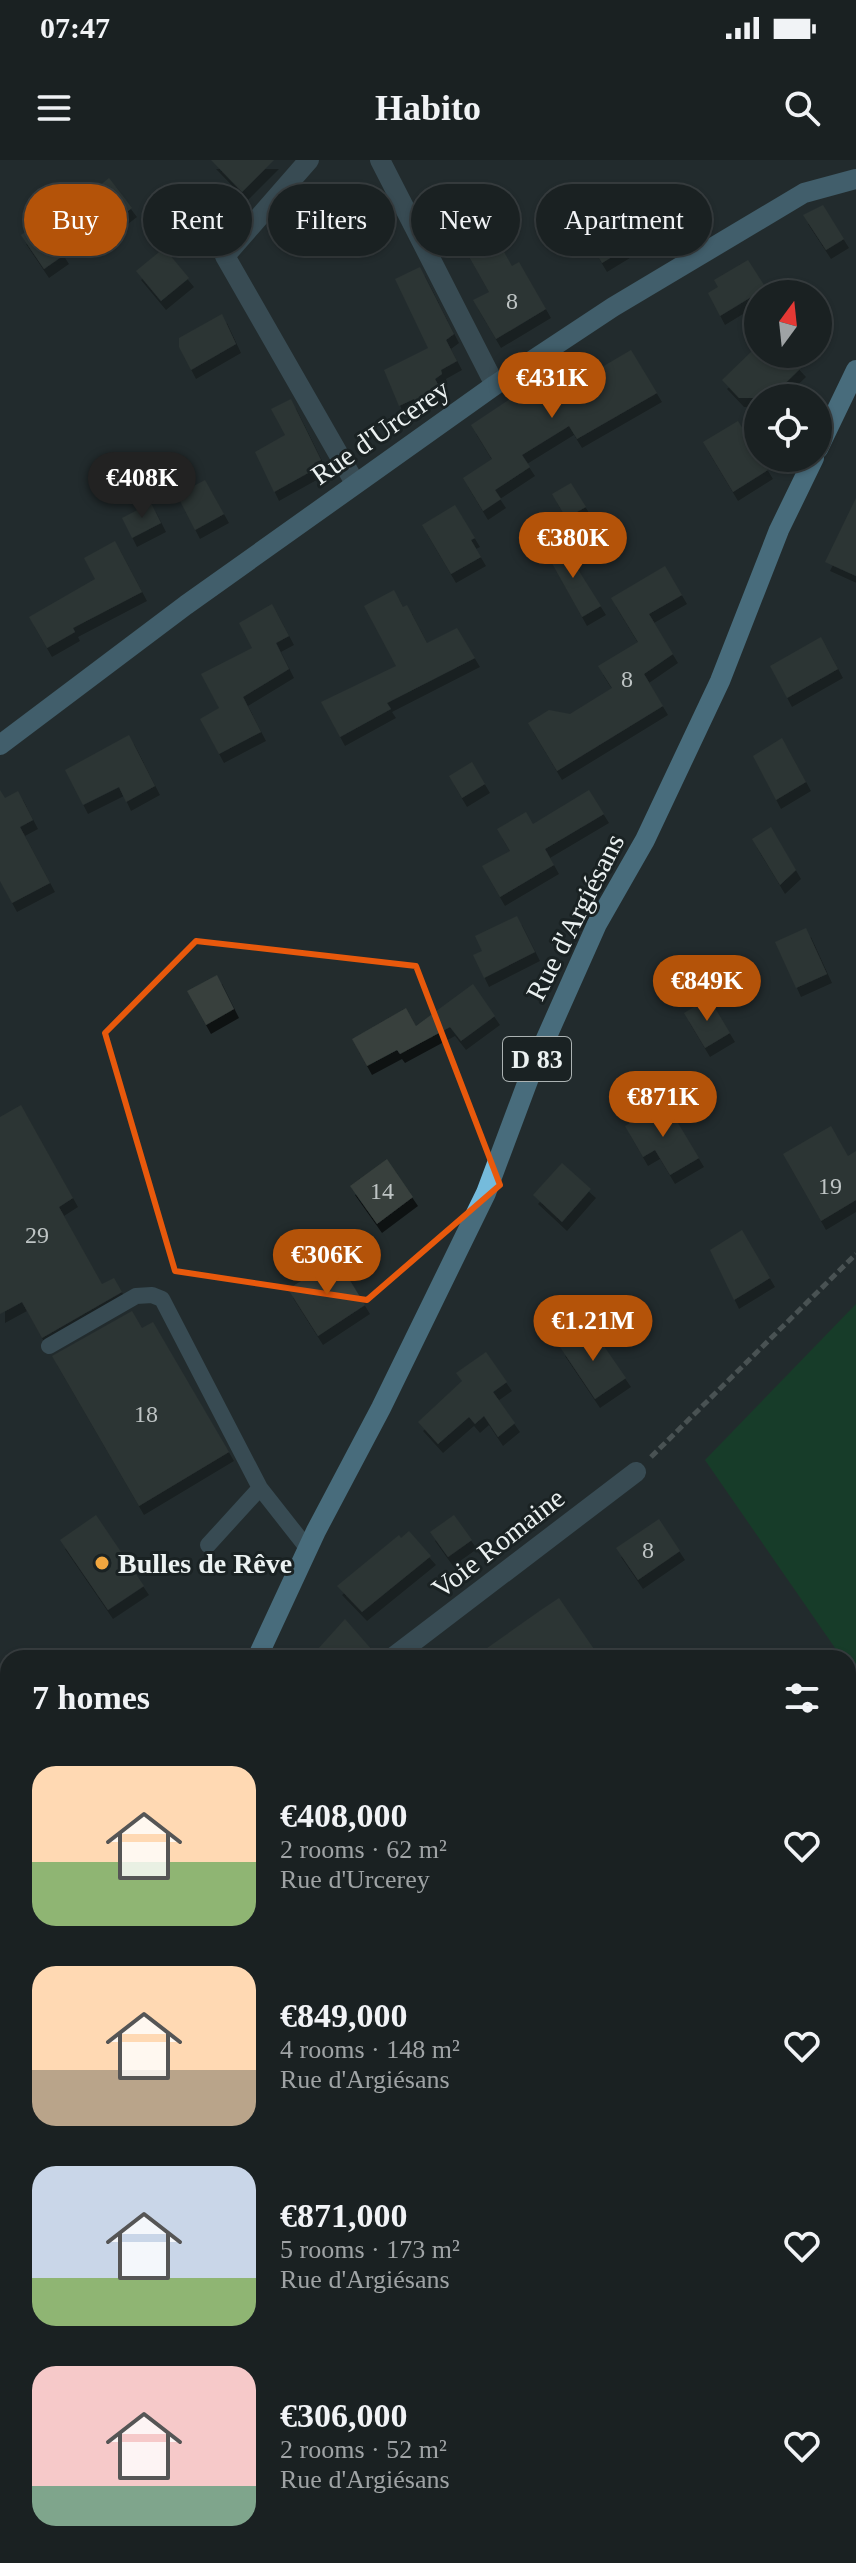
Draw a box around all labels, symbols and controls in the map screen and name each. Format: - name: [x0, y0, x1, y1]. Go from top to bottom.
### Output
- text: 07:47: [40, 11, 110, 44]
- icon: menu: [32, 86, 76, 130]
- icon: search: [780, 86, 824, 130]
- text: Habito: [375, 88, 481, 128]
- chip: Buy: [24, 184, 127, 256]
- chip: Rent: [143, 184, 252, 256]
- chip: Filters: [268, 184, 395, 256]
- chip: New: [411, 184, 520, 256]
- chip: Apartment: [536, 184, 712, 256]
- north arrow: [744, 280, 832, 368]
- map controls: [744, 280, 832, 472]
- house number: 8: [506, 288, 518, 314]
- pin: €431K: [496, 352, 608, 420]
- text: €431K: [516, 363, 588, 392]
- street label: Rue d'Urcerey: [305, 373, 455, 491]
- button: locate: [744, 384, 832, 472]
- pin: €408K: [86, 452, 198, 520]
- text: €408K: [106, 463, 178, 492]
- pin: €380K: [517, 512, 629, 580]
- text: €380K: [537, 523, 609, 552]
- house number: 8: [621, 666, 633, 692]
- street label: Rue d'Argiésans: [520, 829, 630, 1005]
- pin: €849K: [651, 955, 763, 1023]
- text: €849K: [671, 966, 743, 995]
- road number: D 83: [503, 1037, 571, 1081]
- pin: €871K: [607, 1071, 719, 1139]
- text: €871K: [627, 1082, 699, 1111]
- house number: 19: [818, 1173, 842, 1199]
- house number: 14: [370, 1178, 394, 1204]
- house number: 29: [25, 1222, 49, 1248]
- pin: €306K: [271, 1229, 383, 1297]
- text: €306K: [291, 1240, 363, 1269]
- pin: €1.21M: [528, 1295, 658, 1363]
- text: €1.21M: [551, 1306, 635, 1335]
- house number: 18: [134, 1401, 158, 1427]
- street label: Voie Romaine: [426, 1482, 570, 1604]
- house number: 8: [642, 1537, 654, 1563]
- place label: Bulles de Rêve: [118, 1548, 292, 1579]
- marker: Bulles de Rêve: [93, 1554, 111, 1572]
- icon: filters: [780, 1676, 824, 1720]
- text: 7 homes: [32, 1679, 150, 1716]
- text: €408,000: [280, 1797, 408, 1834]
- icon: home: [96, 1798, 192, 1894]
- icon: heart: [780, 1824, 824, 1868]
- text: 2 rooms · 62 m²: [280, 1835, 447, 1864]
- text: Rue d'Urcerey: [280, 1865, 430, 1894]
- text: €849,000: [280, 1997, 408, 2034]
- icon: home: [96, 1998, 192, 2094]
- icon: heart: [780, 2024, 824, 2068]
- text: 4 rooms · 148 m²: [280, 2035, 460, 2064]
- text: Rue d'Argiésans: [280, 2065, 450, 2094]
- text: €871,000: [280, 2197, 408, 2234]
- icon: home: [96, 2198, 192, 2294]
- icon: heart: [780, 2224, 824, 2268]
- text: 5 rooms · 173 m²: [280, 2235, 460, 2264]
- text: Rue d'Argiésans: [280, 2265, 450, 2294]
- text: €306,000: [280, 2397, 408, 2434]
- icon: home: [96, 2398, 192, 2494]
- icon: heart: [780, 2424, 824, 2468]
- text: 2 rooms · 52 m²: [280, 2435, 447, 2464]
- text: Rue d'Argiésans: [280, 2465, 450, 2494]

